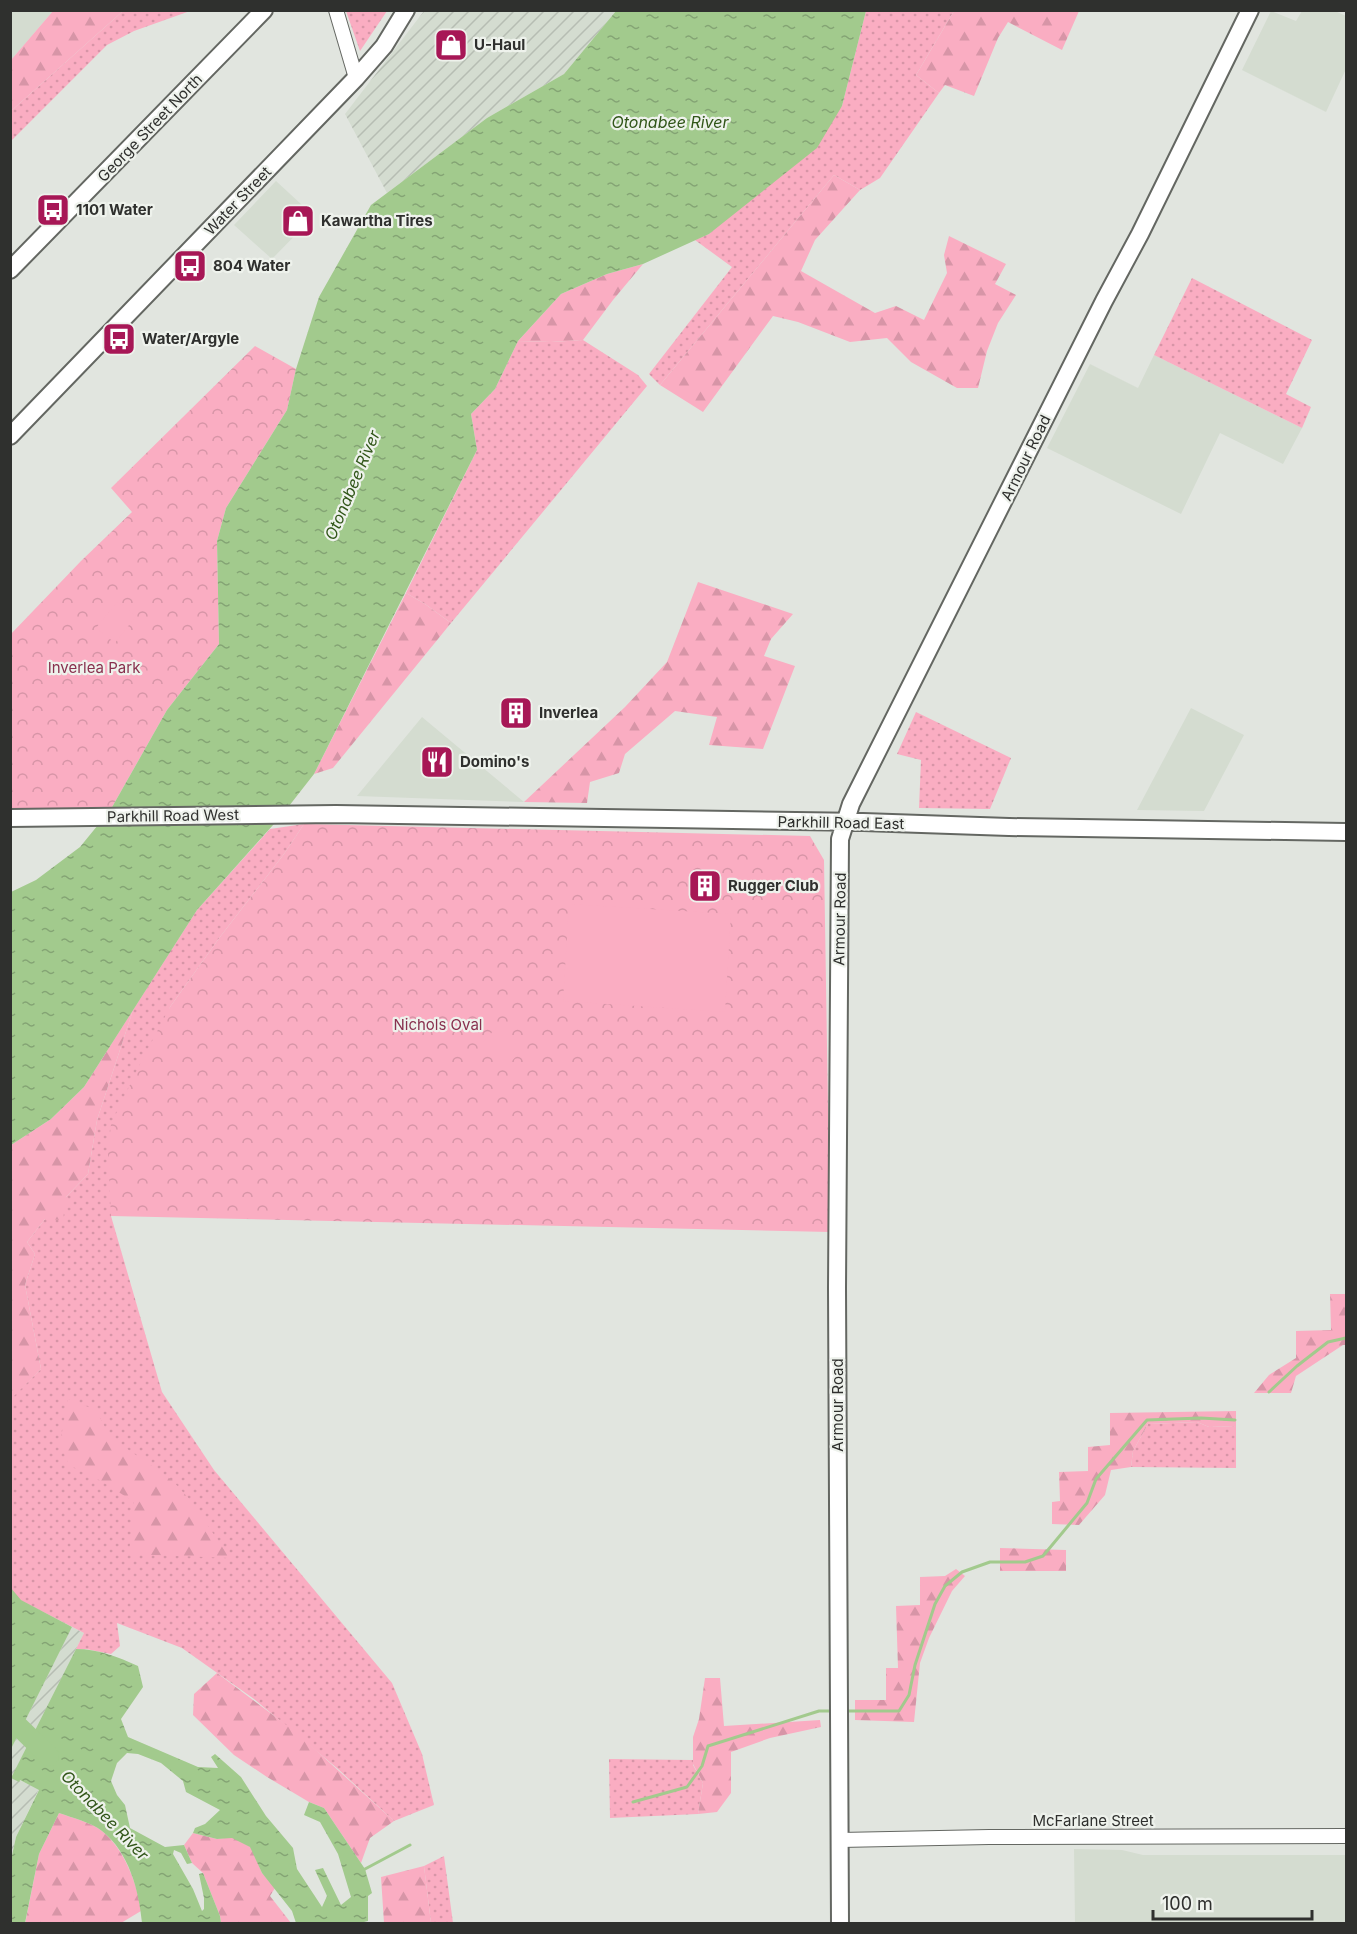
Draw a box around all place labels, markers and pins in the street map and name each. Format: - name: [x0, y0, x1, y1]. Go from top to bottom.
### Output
- shop icon: U-Haul: [433, 27, 469, 63]
- place label: U-Haul: [474, 35, 525, 54]
- bus stop icon: 1101 Water: [35, 192, 71, 228]
- place label: 1101 Water: [76, 200, 153, 219]
- shop icon: Kawartha Tires: [280, 203, 316, 239]
- place label: Kawartha Tires: [321, 211, 433, 230]
- bus stop icon: 804 Water: [172, 248, 208, 284]
- place label: 804 Water: [213, 256, 290, 275]
- bus stop icon: Water/Argyle: [101, 321, 137, 357]
- place label: Water/Argyle: [142, 329, 239, 348]
- building icon: Inverlea: [498, 695, 534, 731]
- place label: Inverlea: [539, 703, 598, 722]
- restaurant icon: Domino's: [419, 744, 455, 780]
- place label: Domino's: [460, 752, 529, 771]
- building icon: Rugger Club: [687, 868, 723, 904]
- place label: Rugger Club: [728, 876, 819, 895]

